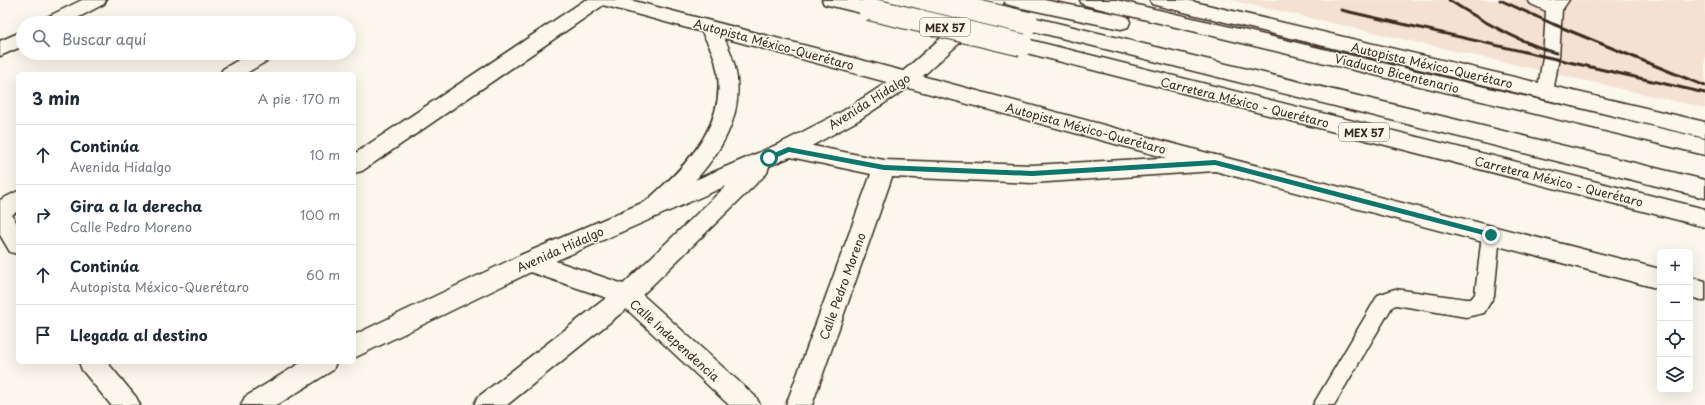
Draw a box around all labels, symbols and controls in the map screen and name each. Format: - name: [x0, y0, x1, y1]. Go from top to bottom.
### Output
- street label: Autopista México-Querétaro: [692, 14, 856, 74]
- search box: [16, 16, 356, 60]
- road number: MEX 57: [920, 18, 970, 36]
- icon: search: [30, 27, 52, 49]
- text: Buscar aquí: [62, 27, 146, 50]
- street label: Autopista México-Querétaro: [1349, 38, 1515, 92]
- street label: Viaducto Bicentenario: [1333, 49, 1461, 97]
- street label: Avenida Hidalgo: [825, 68, 914, 133]
- street label: Carretera México - Querétaro: [1159, 72, 1331, 132]
- text: 3 min: [32, 85, 80, 111]
- text: A pie · 170 m: [258, 89, 340, 108]
- street label: Autopista México-Querétaro: [1004, 98, 1168, 158]
- road number: MEX 57: [1339, 123, 1389, 141]
- text: Continúa: [70, 134, 139, 157]
- icon: ahead: [32, 144, 54, 166]
- text: 10 m: [310, 145, 340, 164]
- route start: [760, 149, 778, 167]
- street label: Carretera México - Querétaro: [1473, 151, 1645, 211]
- text: Avenida Hidalgo: [70, 157, 171, 176]
- text: Gira a la derecha: [70, 194, 202, 217]
- icon: right: [32, 204, 54, 226]
- text: 100 m: [300, 205, 340, 224]
- text: Calle Pedro Moreno: [70, 217, 192, 236]
- street label: Avenida Hidalgo: [514, 222, 607, 276]
- route end: [1482, 226, 1500, 244]
- street label: Calle Pedro Moreno: [814, 230, 870, 342]
- map controls: [1657, 249, 1693, 393]
- button: +: [1657, 249, 1693, 285]
- text: Continúa: [70, 254, 139, 277]
- icon: ahead: [32, 264, 54, 286]
- text: 60 m: [306, 265, 340, 284]
- text: Autopista México-Querétaro: [70, 277, 249, 296]
- button: −: [1657, 285, 1693, 321]
- street label: Calle Independencia: [626, 295, 724, 386]
- button: locate: [1657, 321, 1693, 357]
- text: Llegada al destino: [70, 323, 208, 346]
- icon: arrive: [32, 324, 54, 346]
- button: layers: [1657, 357, 1693, 393]

